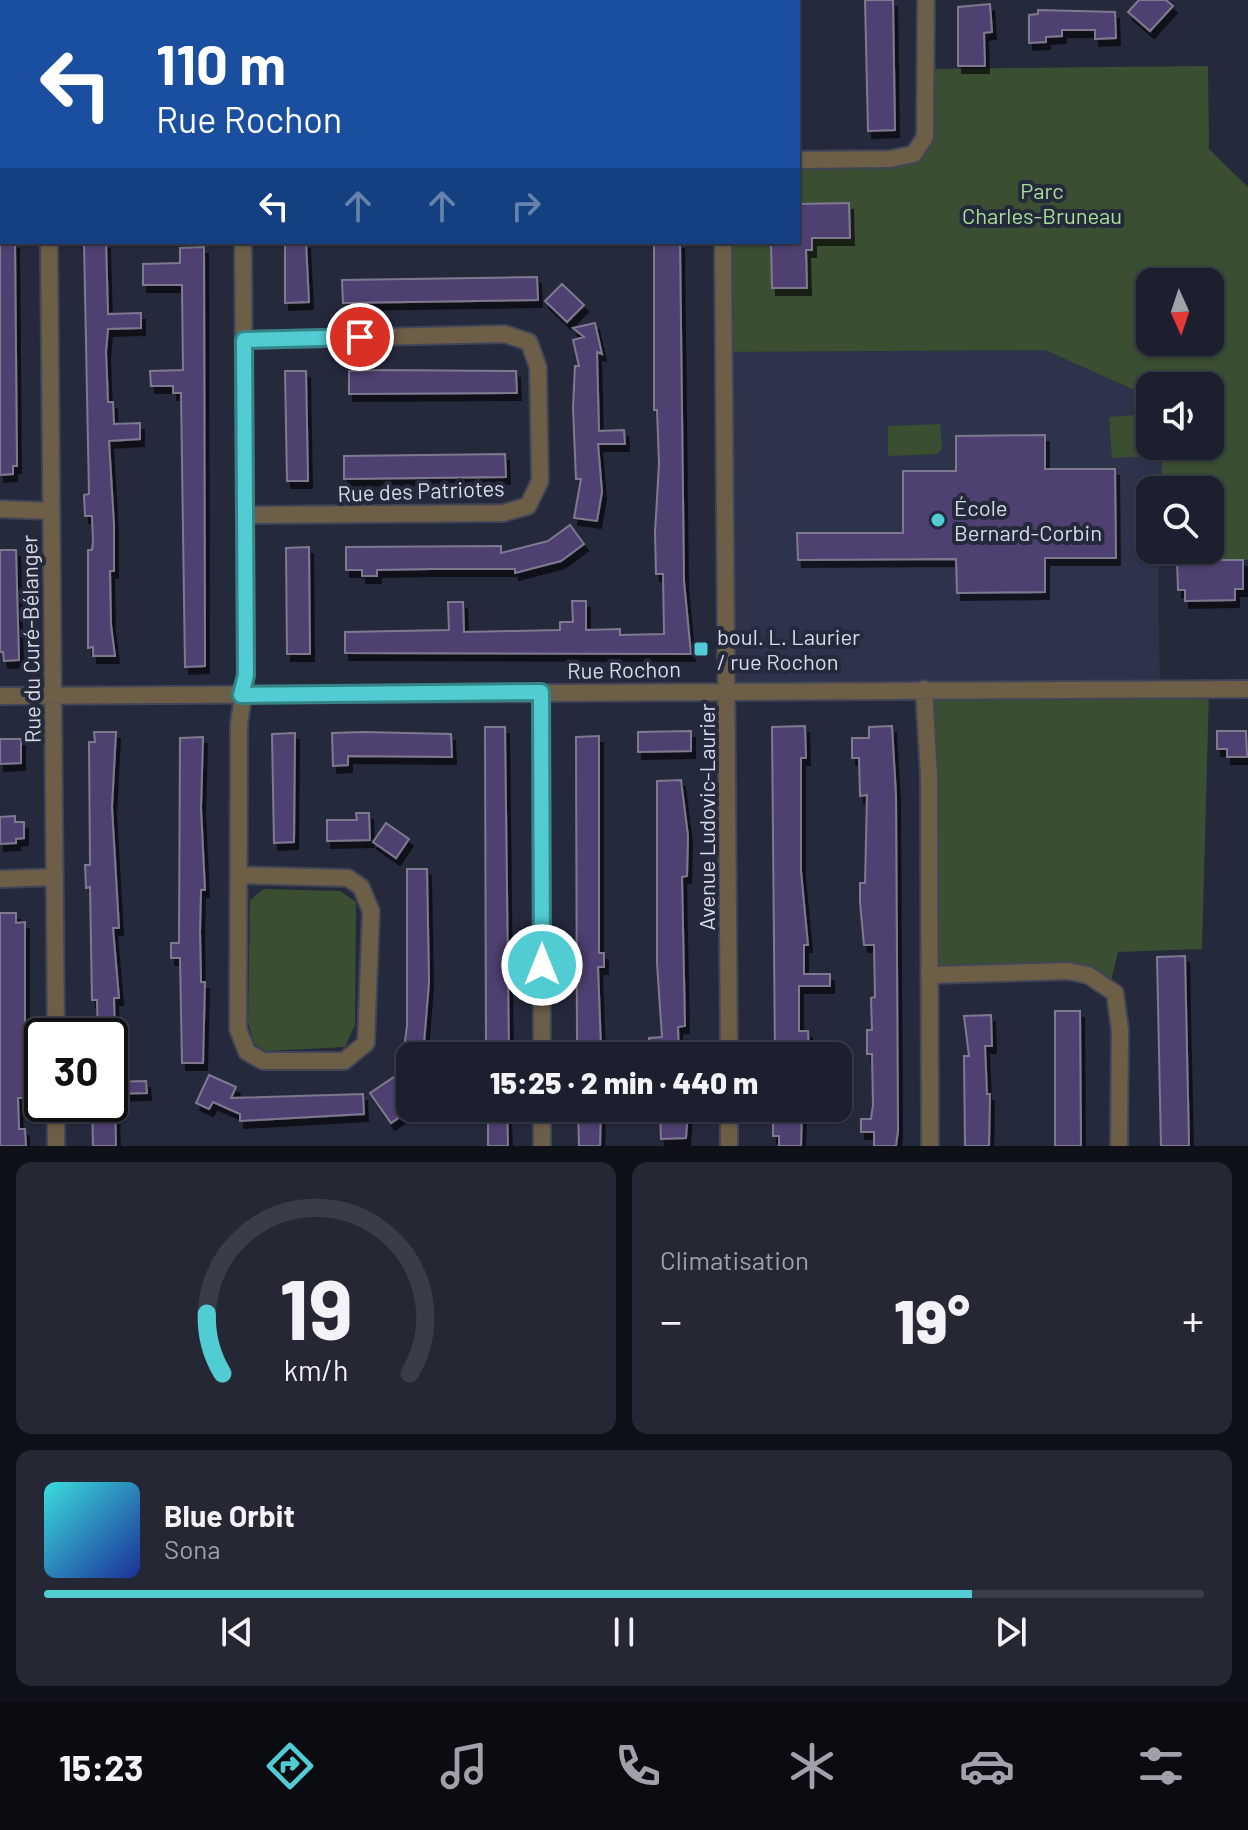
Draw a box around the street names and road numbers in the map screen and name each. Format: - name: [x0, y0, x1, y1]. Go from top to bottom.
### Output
- street label: Rue des Patriotes: [337, 474, 505, 506]
- street label: Rue du Curé-Bélanger: [15, 535, 45, 743]
- street label: Rue Rochon: [567, 655, 681, 683]
- street label: Avenue Ludovic-Laurier: [693, 703, 719, 931]

